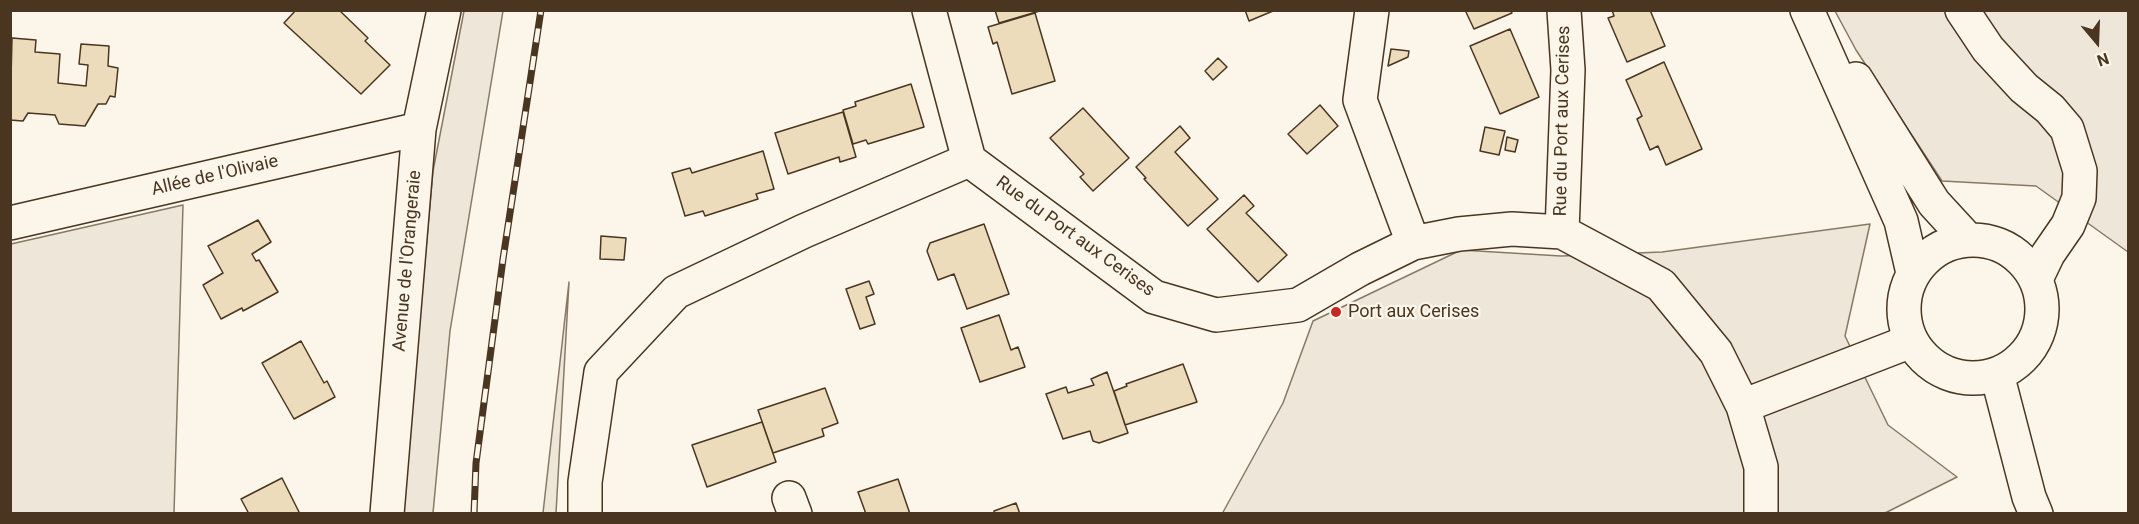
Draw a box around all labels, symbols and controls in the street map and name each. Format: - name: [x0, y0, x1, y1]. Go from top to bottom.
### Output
- north arrow: [2067, 12, 2127, 72]
- street label: Rue du Port aux Cerises: [1551, 25, 1575, 217]
- text: N: [2095, 49, 2111, 70]
- street label: Allée de l'Olivaie: [150, 151, 280, 201]
- street label: Avenue de l'Orangeraie: [389, 169, 427, 353]
- street label: Rue du Port aux Cerises: [991, 172, 1159, 302]
- place label: Port aux Cerises: [1348, 301, 1479, 323]
- marker: Port aux Cerises: [1329, 305, 1343, 319]

